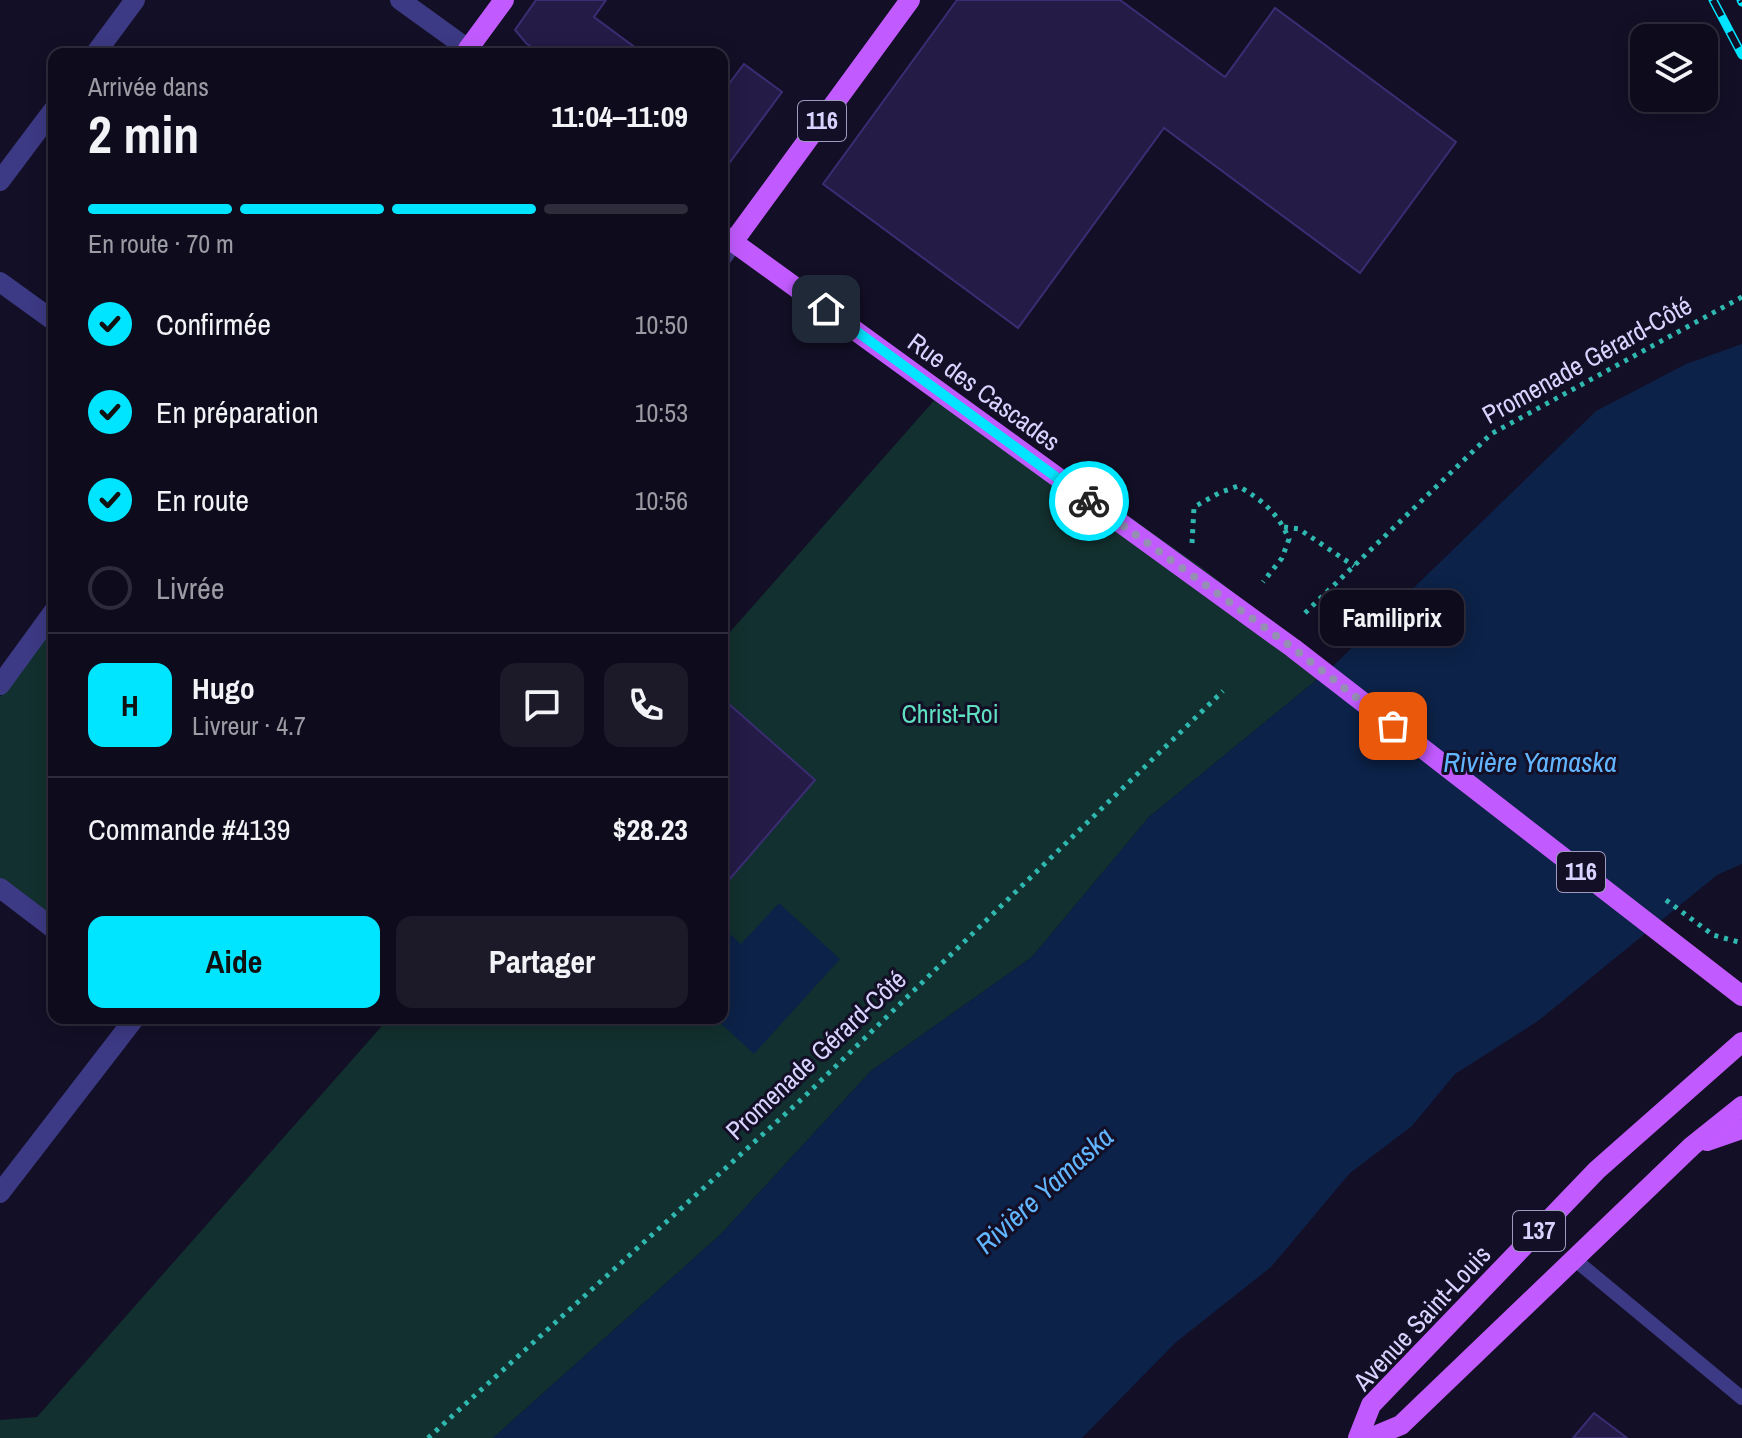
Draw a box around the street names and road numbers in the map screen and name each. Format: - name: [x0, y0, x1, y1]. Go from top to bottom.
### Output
- road number: 116: [798, 101, 846, 141]
- street label: Promenade Gérard-Côté: [1476, 287, 1698, 432]
- street label: Rue des Cascades: [901, 324, 1067, 459]
- road number: 116: [1557, 852, 1605, 892]
- street label: Promenade Gérard-Côté: [718, 962, 913, 1147]
- road number: 137: [1513, 1211, 1565, 1251]
- street label: Avenue Saint-Louis: [1344, 1237, 1498, 1399]

